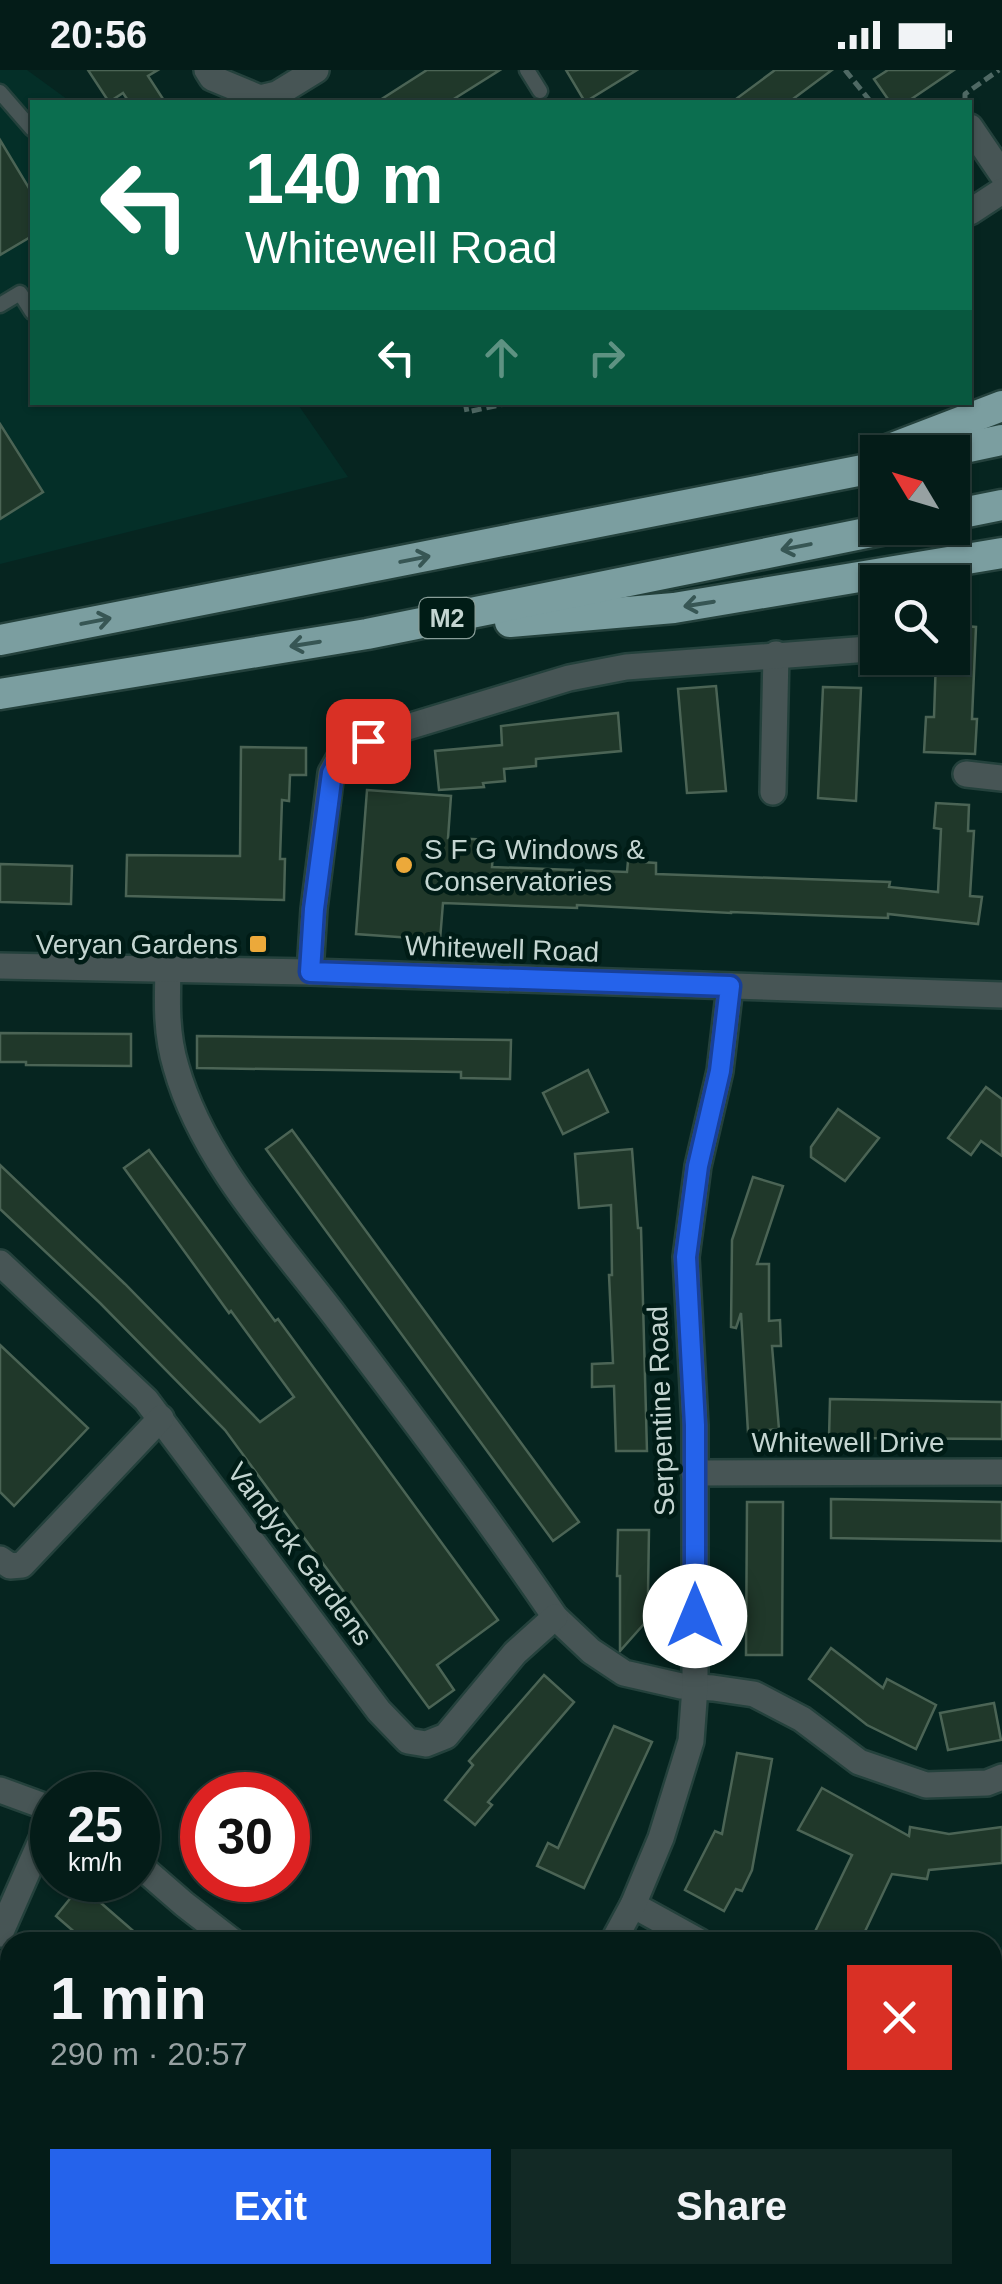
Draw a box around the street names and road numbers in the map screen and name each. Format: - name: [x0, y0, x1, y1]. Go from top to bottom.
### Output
- road number: M2: [420, 598, 474, 638]
- street label: Whitewell Road: [404, 930, 600, 968]
- street label: Serpentine Road: [642, 1305, 680, 1517]
- street label: Whitewell Drive: [752, 1427, 944, 1458]
- street label: Vandyck Gardens: [221, 1457, 379, 1651]

